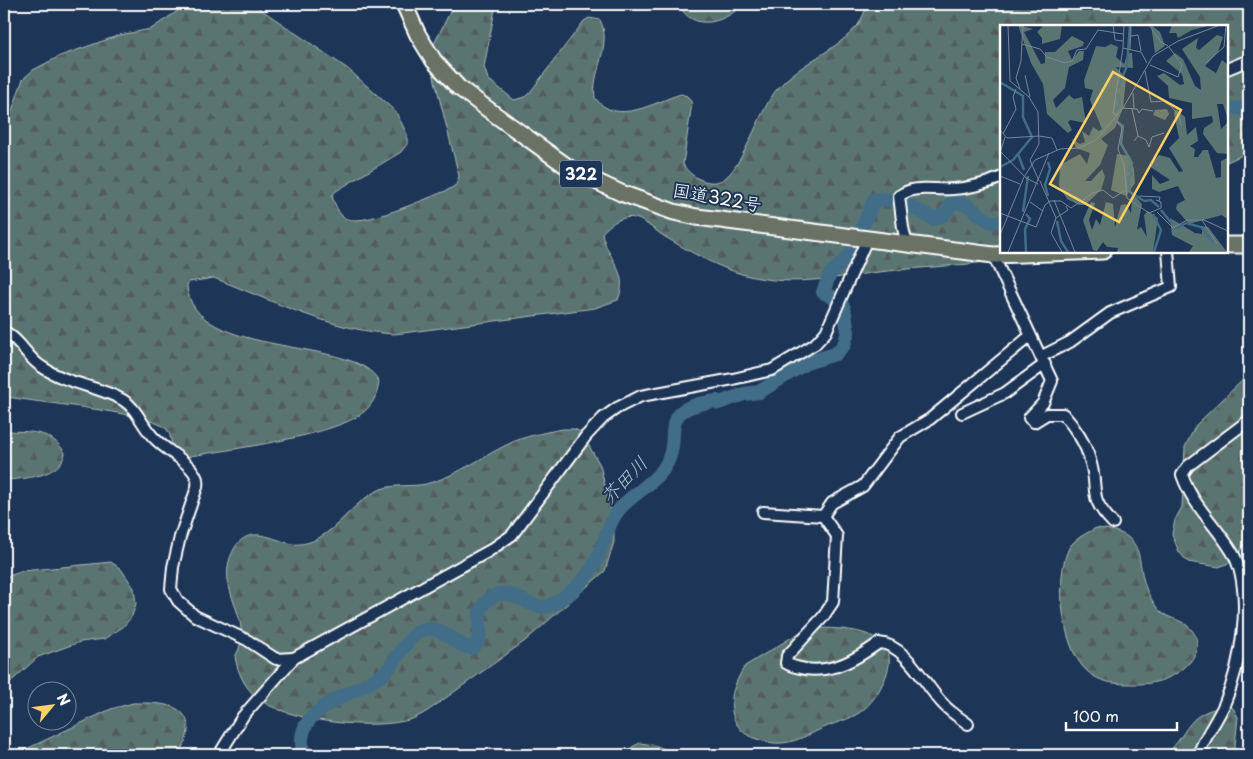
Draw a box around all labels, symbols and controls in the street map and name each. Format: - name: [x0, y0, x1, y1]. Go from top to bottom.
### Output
- inset map: [1000, 25, 1228, 252]
- road number: 322: [560, 160, 602, 188]
- street label: 国道322号: [671, 175, 764, 218]
- water label: 芥田川: [593, 449, 653, 510]
- north arrow: [28, 682, 78, 732]
- text: N: [52, 690, 76, 709]
- scale bar: [1066, 699, 1177, 731]
- text: 100 m: [1073, 704, 1119, 727]

